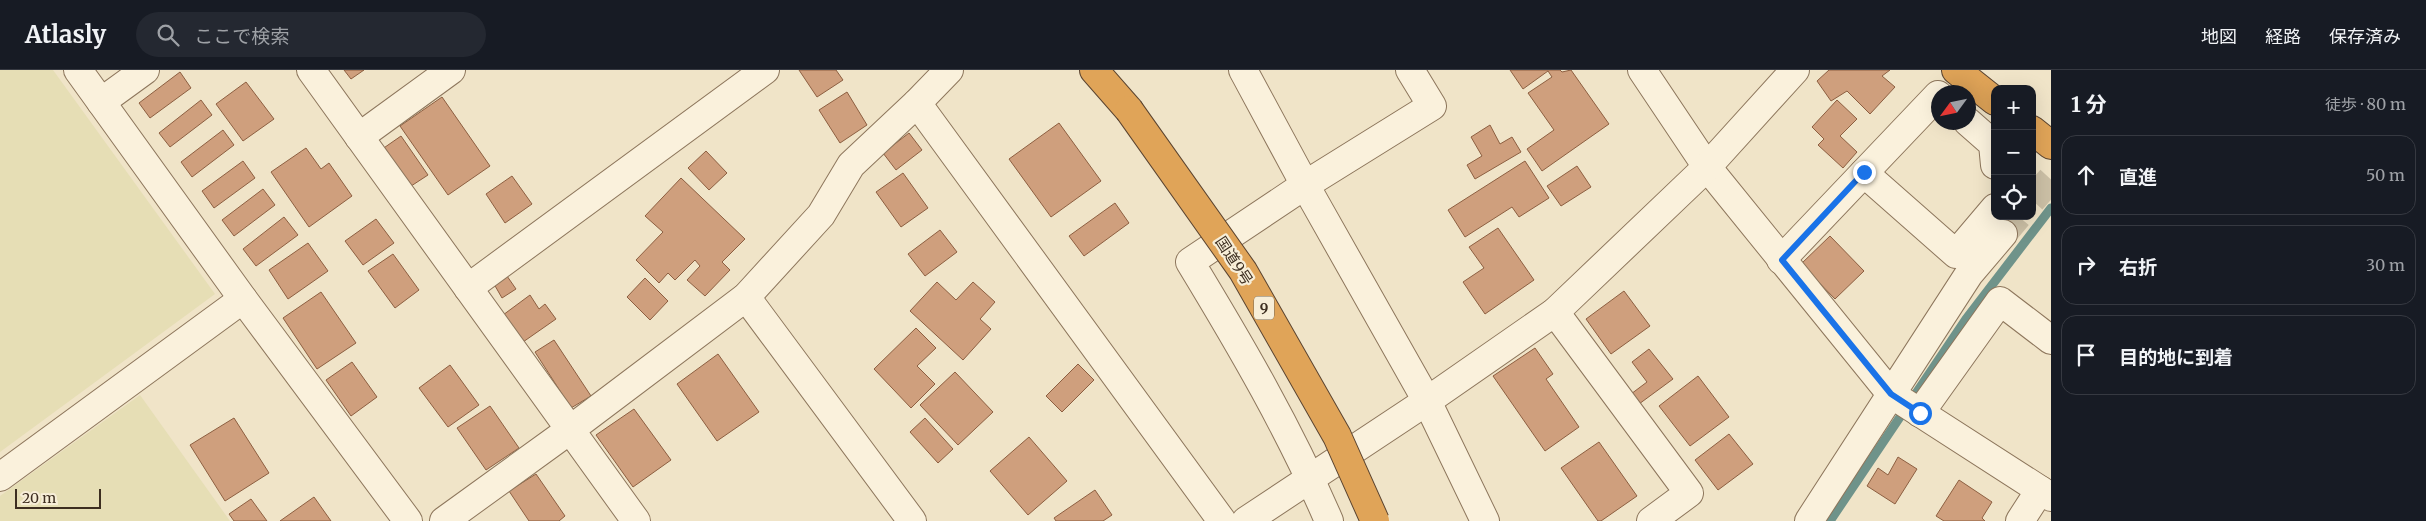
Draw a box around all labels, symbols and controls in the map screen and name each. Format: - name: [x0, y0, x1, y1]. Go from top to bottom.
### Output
- search box: [136, 12, 486, 57]
- text: Atlasly: [25, 19, 106, 50]
- icon: search: [154, 21, 182, 49]
- text: ここで検索: [194, 24, 289, 48]
- text: 地図: [2201, 25, 2237, 48]
- text: 経路: [2265, 25, 2301, 48]
- text: 保存済み: [2329, 25, 2401, 48]
- north arrow: [1931, 85, 1976, 130]
- map controls: [1991, 85, 2036, 220]
- button: +: [1991, 85, 2036, 130]
- text: 1 分: [2071, 91, 2107, 118]
- text: 徒歩 · 80 m: [2325, 94, 2406, 114]
- button: −: [1991, 130, 2036, 175]
- route end: [1853, 161, 1876, 184]
- icon: ahead: [2072, 161, 2100, 189]
- text: 直進: [2119, 165, 2157, 189]
- text: 50 m: [2366, 165, 2405, 185]
- button: locate: [1991, 175, 2036, 220]
- street label: 国道9号: [1212, 233, 1257, 289]
- icon: right: [2072, 251, 2100, 279]
- text: 右折: [2119, 255, 2157, 279]
- text: 30 m: [2366, 255, 2405, 275]
- road number: 9: [1254, 297, 1274, 320]
- icon: arrive: [2072, 341, 2100, 369]
- text: 目的地に到着: [2119, 345, 2233, 369]
- route start: [1909, 402, 1932, 425]
- scale bar: [15, 486, 101, 509]
- text: 20 m: [22, 489, 56, 507]

